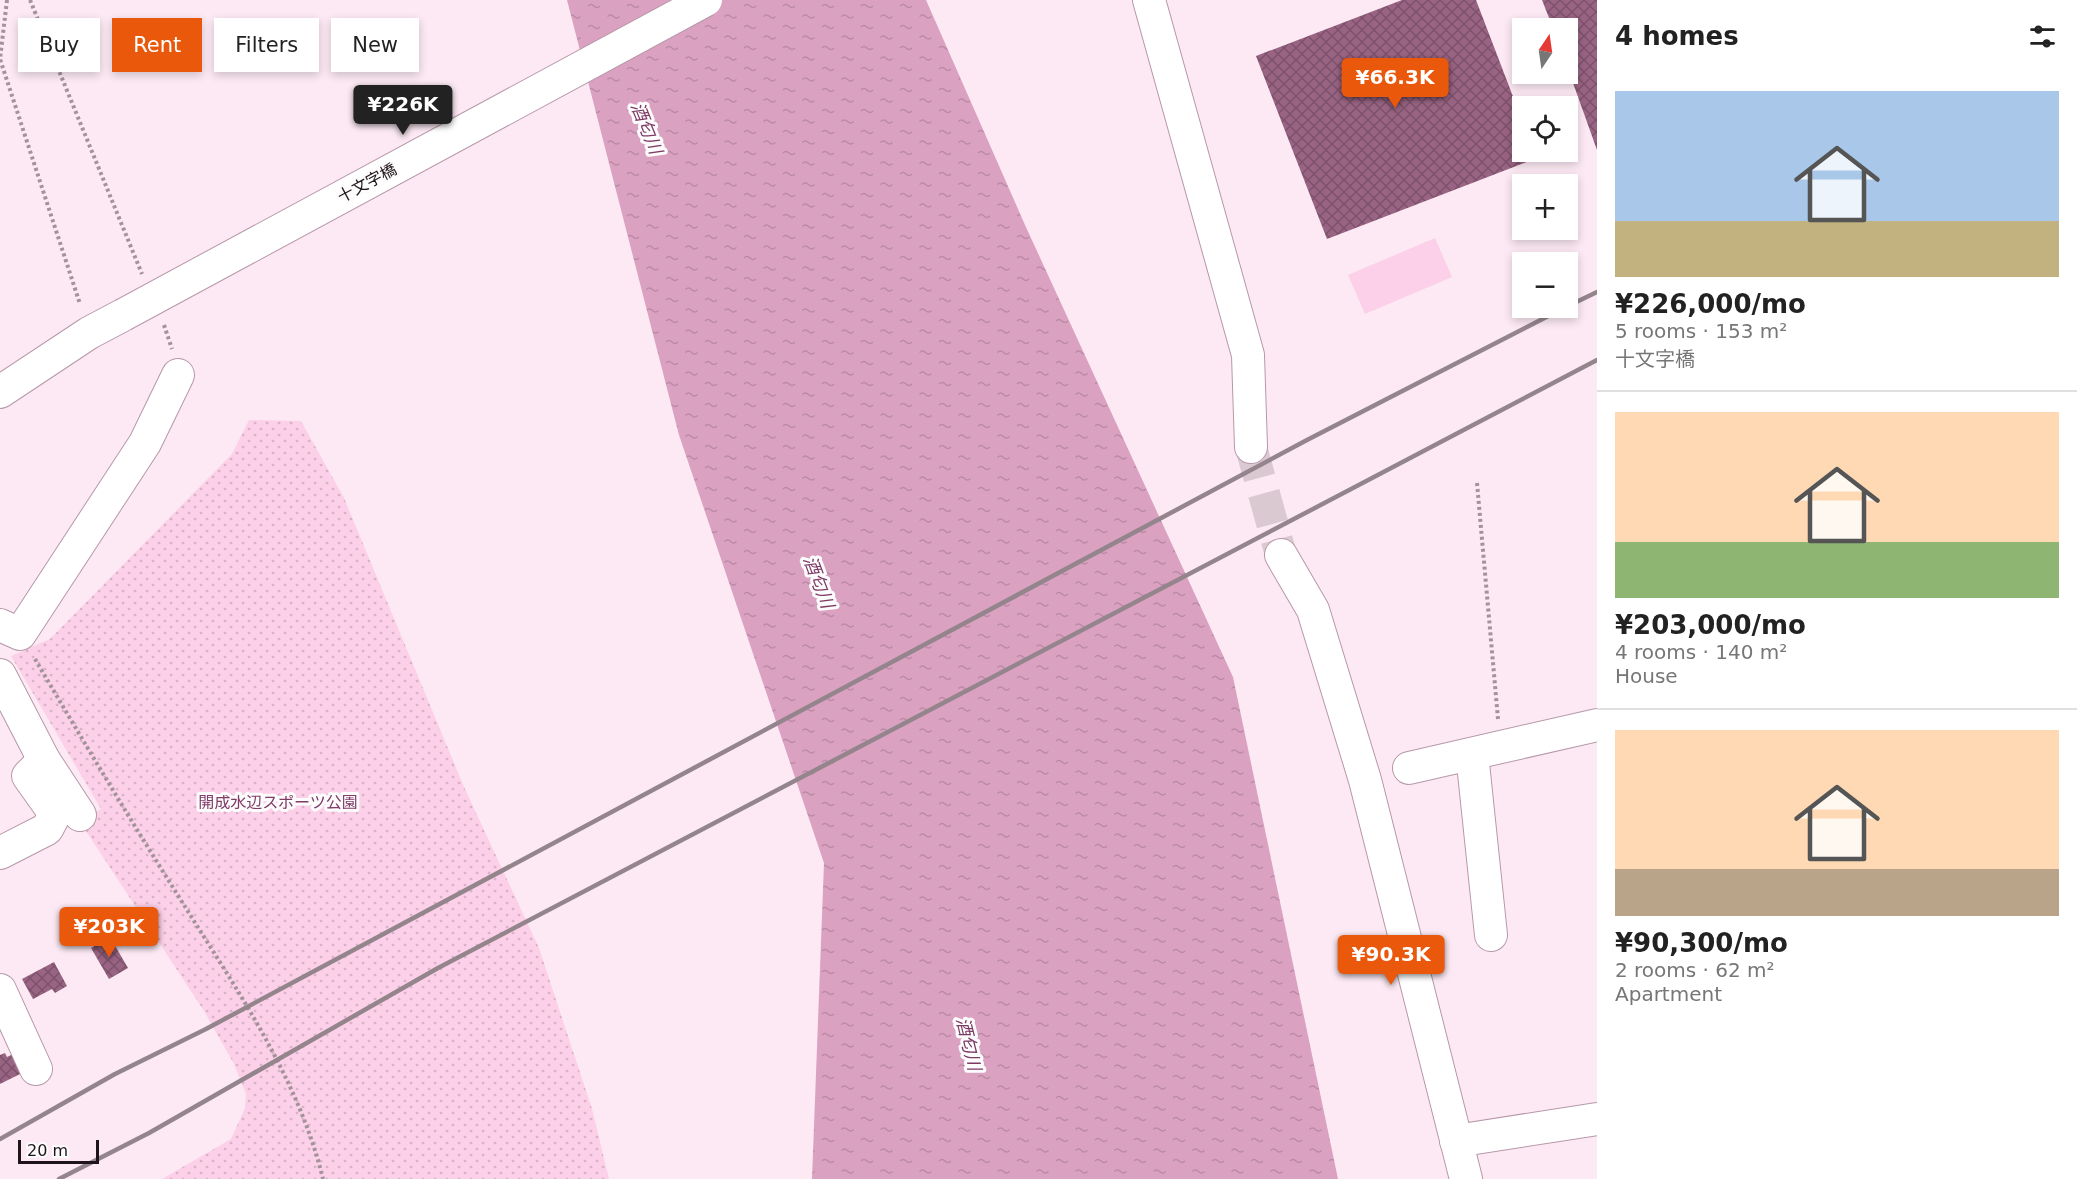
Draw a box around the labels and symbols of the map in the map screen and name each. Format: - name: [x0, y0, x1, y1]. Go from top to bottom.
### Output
- north arrow: [1512, 18, 1578, 84]
- pin: ¥66.3K: [1346, 58, 1444, 109]
- pin: ¥226K: [361, 85, 445, 136]
- water label: 酒匂川: [627, 99, 668, 159]
- street label: 十文字橋: [334, 160, 400, 206]
- water label: 酒匂川: [800, 553, 839, 613]
- park label: 開成水辺スポーツ公園: [198, 793, 358, 812]
- pin: ¥203K: [67, 907, 151, 958]
- pin: ¥90.3K: [1342, 935, 1440, 986]
- water label: 酒匂川: [952, 1015, 986, 1075]
- scale bar: [18, 1137, 99, 1164]

